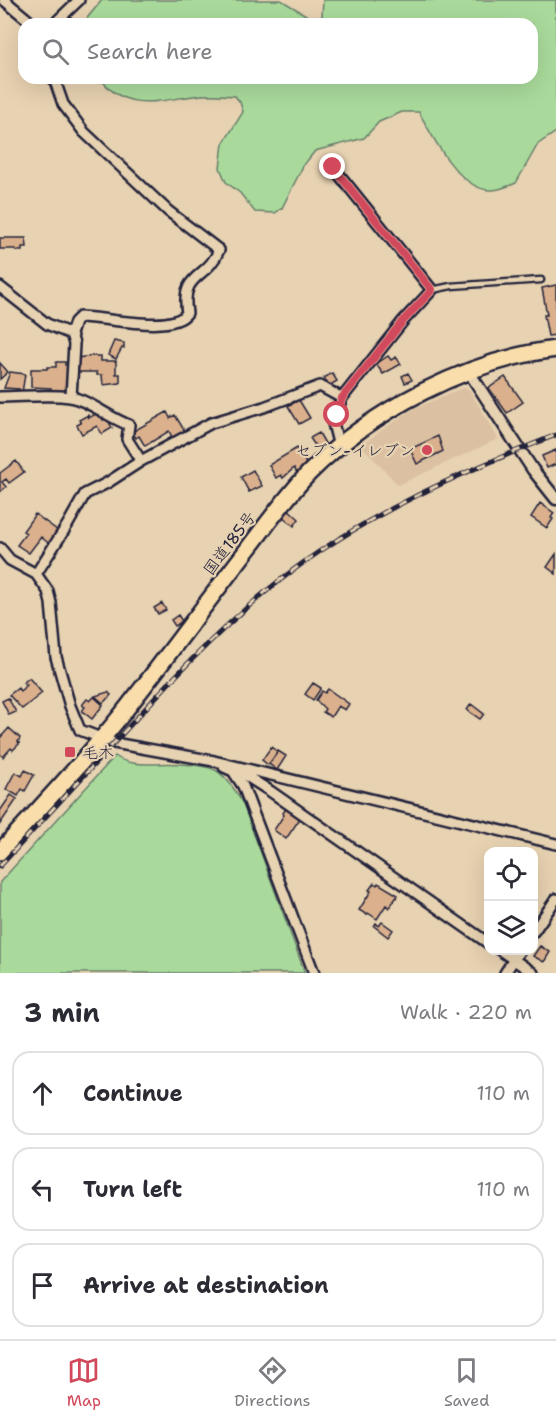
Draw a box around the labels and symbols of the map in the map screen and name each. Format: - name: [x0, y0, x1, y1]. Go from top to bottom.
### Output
- route end: [319, 153, 345, 179]
- route start: [323, 401, 349, 427]
- place label: セブン-イレブン: [295, 440, 415, 461]
- marker: セブン-イレブン: [420, 443, 434, 457]
- street label: 国道185号: [198, 507, 260, 580]
- place label: 毛木: [82, 742, 114, 763]
- marker: 毛木: [63, 745, 77, 759]

